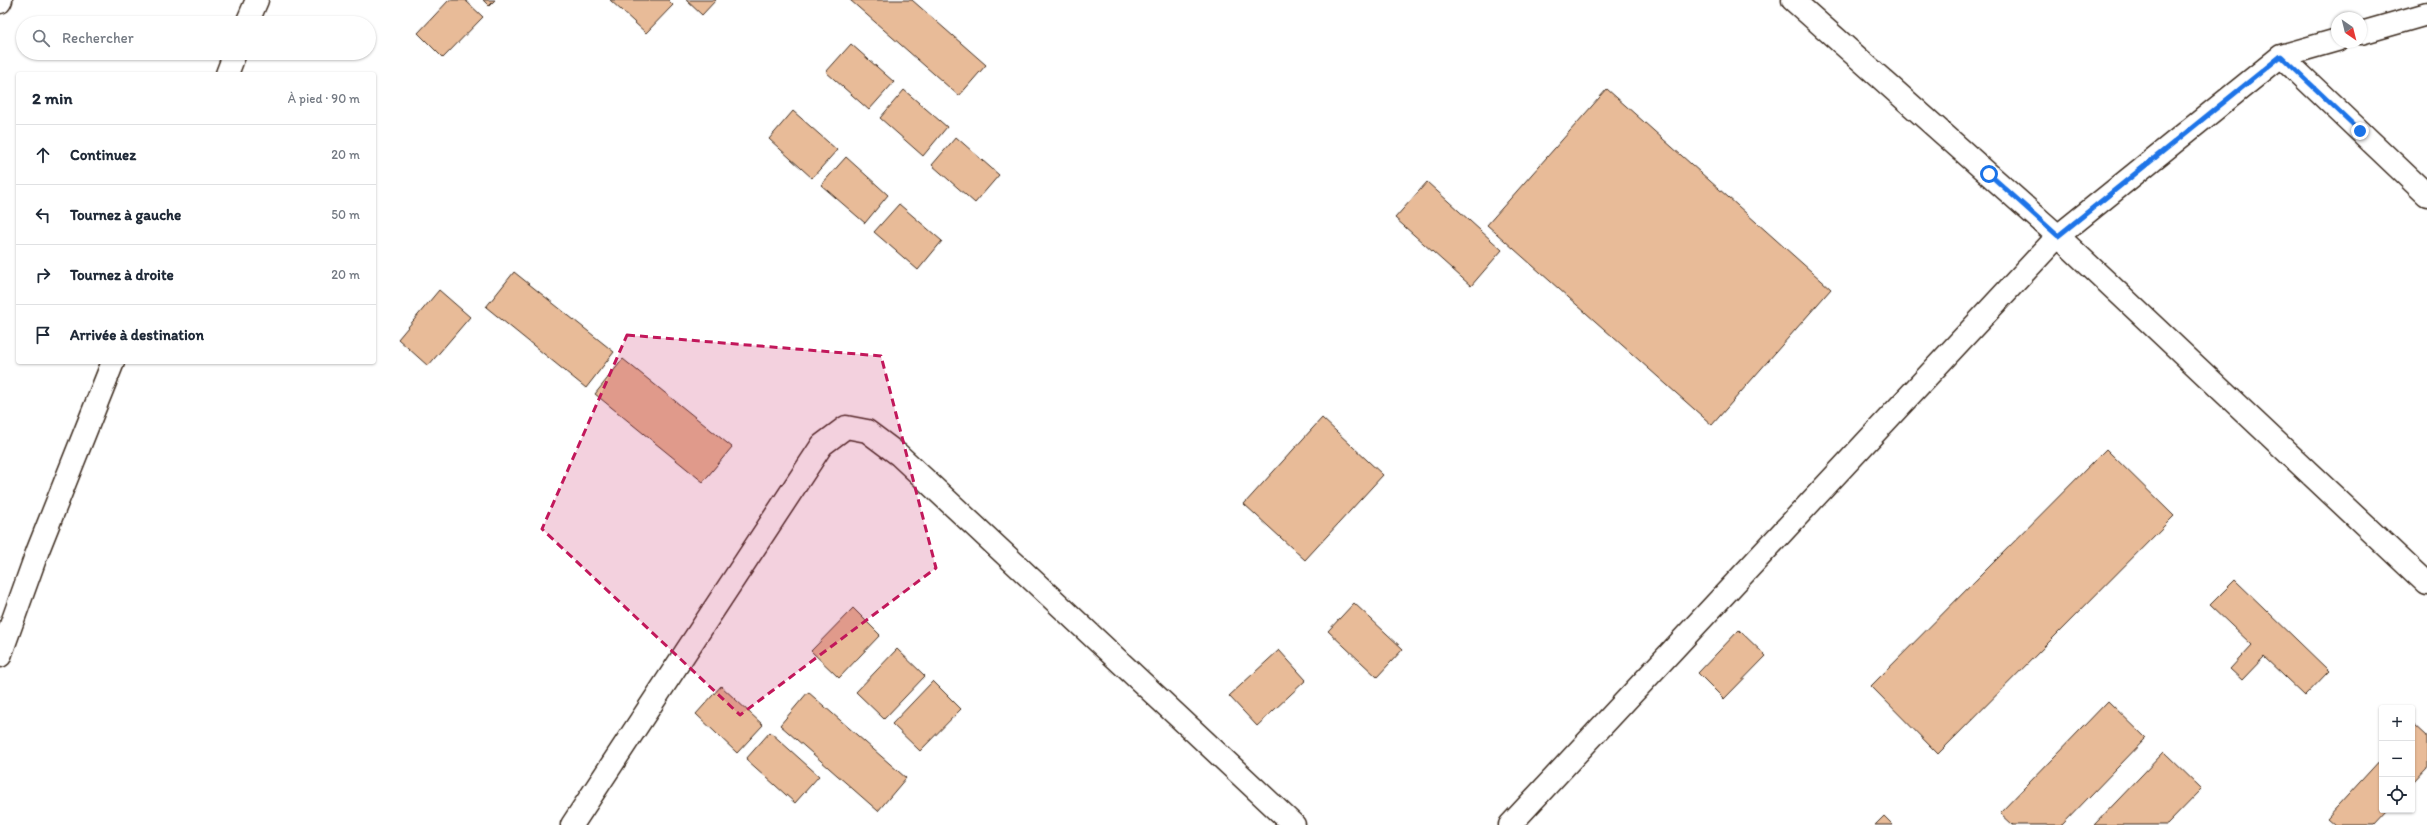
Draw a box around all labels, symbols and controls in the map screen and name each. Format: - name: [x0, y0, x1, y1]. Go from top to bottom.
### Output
- north arrow: [2331, 12, 2367, 48]
- search box: [16, 16, 376, 60]
- icon: search: [30, 27, 52, 49]
- text: Rechercher: [62, 29, 134, 47]
- text: 2 min: [32, 88, 72, 108]
- text: À pied · 90 m: [288, 91, 360, 106]
- route end: [2351, 122, 2369, 140]
- icon: ahead: [32, 144, 54, 166]
- text: Continuez: [70, 146, 136, 164]
- text: 20 m: [331, 147, 360, 162]
- route start: [1980, 165, 1998, 183]
- icon: left: [32, 204, 54, 226]
- text: Tournez à gauche: [70, 206, 181, 224]
- text: 50 m: [331, 207, 360, 222]
- icon: right: [32, 264, 54, 286]
- text: Tournez à droite: [70, 266, 174, 284]
- text: 20 m: [331, 267, 360, 282]
- icon: arrive: [32, 324, 54, 346]
- text: Arrivée à destination: [70, 326, 204, 344]
- map controls: [2379, 705, 2415, 813]
- button: +: [2379, 705, 2415, 741]
- button: −: [2379, 741, 2415, 777]
- button: locate: [2379, 777, 2415, 813]

